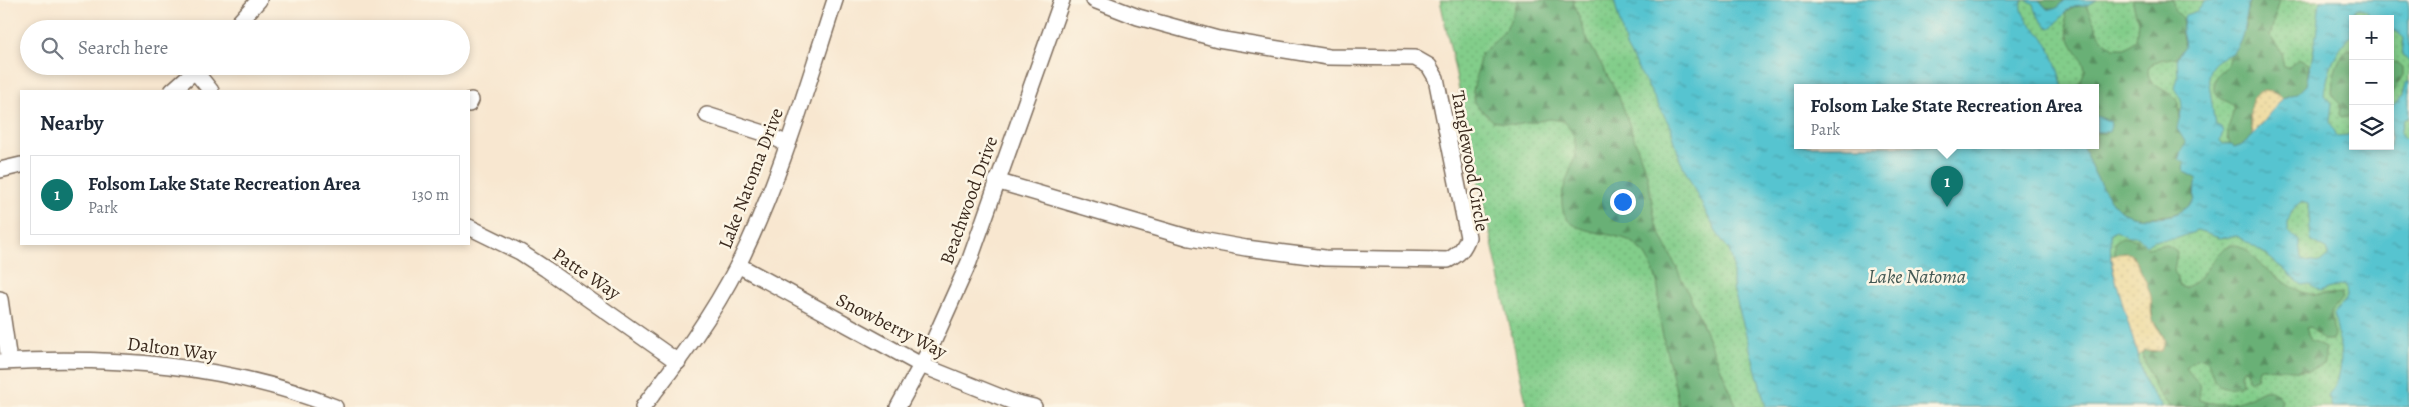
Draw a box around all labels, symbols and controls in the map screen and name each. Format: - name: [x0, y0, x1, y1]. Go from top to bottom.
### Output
- map controls: [2349, 15, 2394, 150]
- button: +: [2349, 15, 2394, 60]
- search box: [20, 20, 470, 75]
- icon: search: [38, 34, 66, 62]
- text: Search here: [78, 35, 168, 61]
- button: −: [2349, 60, 2394, 105]
- popup: [1794, 84, 2099, 149]
- street label: Tanglewood Circle: [1445, 89, 1495, 234]
- text: Folsom Lake State Recreation Area: [1810, 93, 2083, 119]
- street label: Lake Natoma Drive: [712, 104, 790, 252]
- button: layers: [2349, 105, 2394, 150]
- text: Nearby: [40, 109, 103, 137]
- text: Park: [1810, 119, 1840, 141]
- street label: Beachwood Drive: [934, 132, 1004, 268]
- pin: 1: [1931, 166, 1963, 207]
- text: Folsom Lake State Recreation Area: [88, 171, 361, 197]
- text: 1: [54, 184, 60, 206]
- text: 130 m: [412, 184, 449, 206]
- your location: [1610, 189, 1636, 215]
- text: Park: [88, 197, 118, 219]
- street label: Patte Way: [547, 242, 626, 306]
- water label: Lake Natoma: [1868, 263, 1966, 290]
- street label: Snowberry Way: [832, 287, 952, 365]
- street label: Dalton Way: [126, 331, 219, 367]

